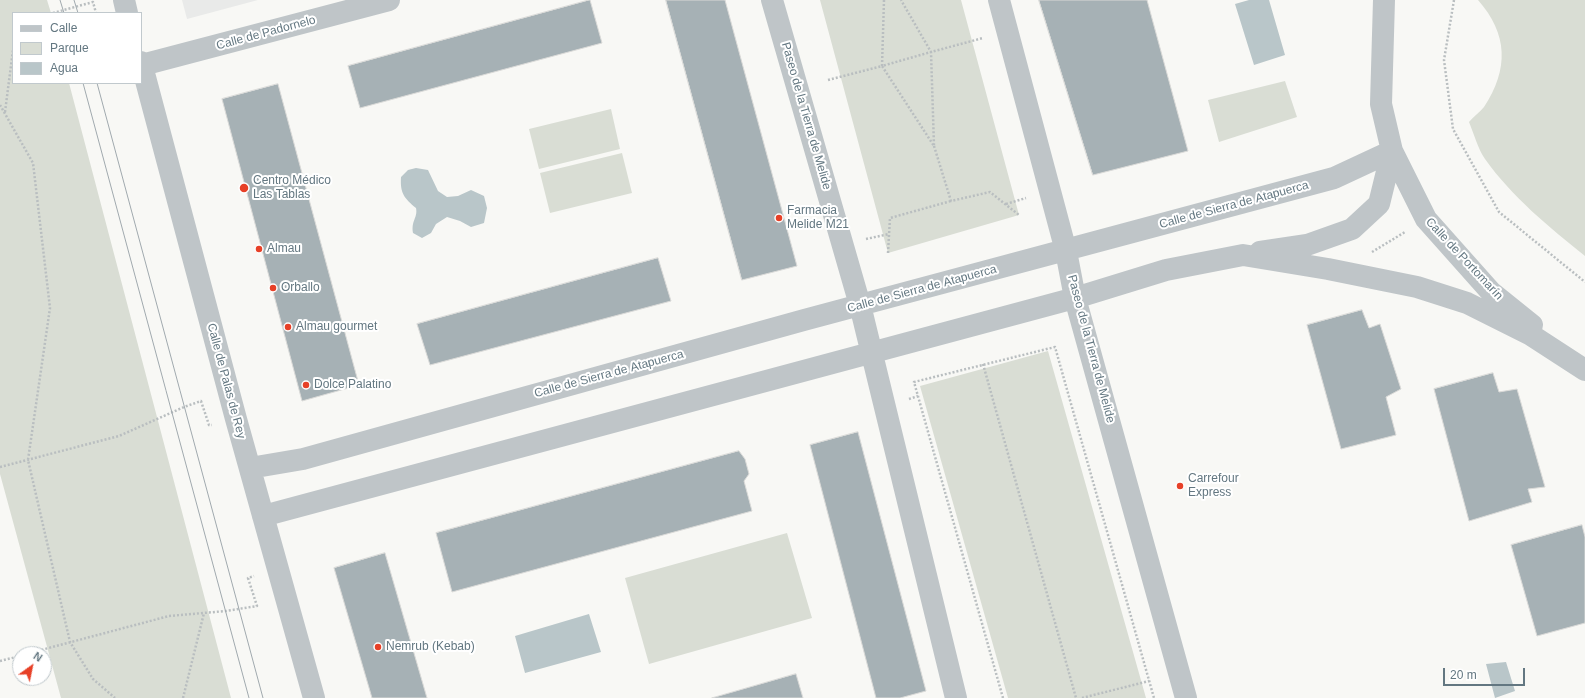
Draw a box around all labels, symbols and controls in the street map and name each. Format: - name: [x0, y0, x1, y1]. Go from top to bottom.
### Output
- legend: [12, 12, 142, 84]
- street label: Calle de Padornelo: [215, 13, 317, 53]
- text: Calle: [50, 21, 77, 35]
- street label: Paseo de la Tierra de Melide: [778, 40, 834, 192]
- text: Parque: [50, 41, 89, 55]
- text: Agua: [50, 61, 78, 75]
- place label: Centro Médico Las Tablas: [253, 174, 331, 202]
- street label: Calle de Sierra de Atapuerca: [1158, 178, 1310, 232]
- marker: Centro Médico Las Tablas: [238, 182, 250, 194]
- place label: Farmacia Melide M21: [787, 204, 849, 232]
- marker: Farmacia Melide M21: [774, 213, 784, 223]
- street label: Calle de Portomarín: [1422, 215, 1506, 303]
- place label: Almau: [267, 242, 301, 256]
- marker: Almau: [254, 244, 264, 254]
- street label: Calle de Sierra de Atapuerca: [846, 262, 998, 316]
- street label: Paseo de la Tierra de Melide: [1064, 273, 1118, 425]
- place label: Orballo: [281, 281, 320, 295]
- marker: Orballo: [268, 283, 278, 293]
- place label: Almau gourmet: [296, 320, 377, 334]
- street label: Calle de Palas de Rey: [204, 322, 248, 440]
- marker: Almau gourmet: [283, 322, 293, 332]
- street label: Calle de Sierra de Atapuerca: [533, 347, 685, 401]
- place label: Dolce Palatino: [314, 378, 391, 392]
- marker: Dolce Palatino: [301, 380, 311, 390]
- place label: Carrefour Express: [1188, 472, 1239, 500]
- marker: Carrefour Express: [1175, 481, 1185, 491]
- place label: Nemrub (Kebab): [386, 640, 475, 654]
- marker: Nemrub (Kebab): [373, 642, 383, 652]
- north arrow: [12, 646, 52, 686]
- text: N: [31, 650, 45, 664]
- scale bar: [1445, 660, 1527, 686]
- text: 20 m: [1450, 668, 1477, 682]

